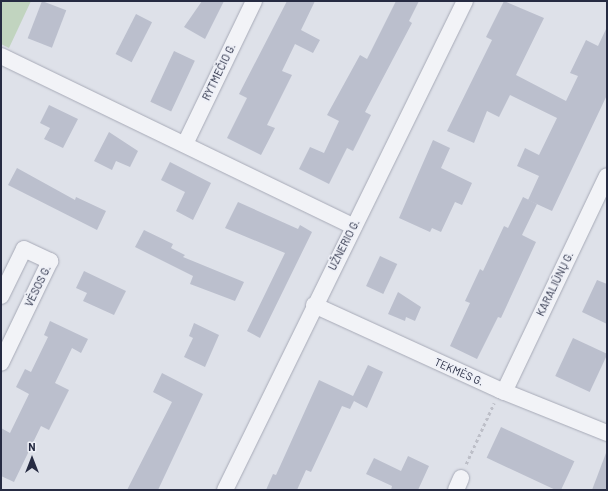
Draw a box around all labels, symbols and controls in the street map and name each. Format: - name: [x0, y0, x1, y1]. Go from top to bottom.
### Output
- street label: RYTMEČIO G.: [199, 41, 239, 103]
- street label: UŽNERIO G.: [326, 217, 362, 273]
- street label: KARALIŪNŲ G.: [534, 250, 576, 318]
- street label: VĖSOS G.: [22, 263, 54, 309]
- street label: TEKMĖS G.: [432, 355, 486, 389]
- north arrow: [12, 439, 52, 479]
- text: N: [28, 440, 36, 453]

